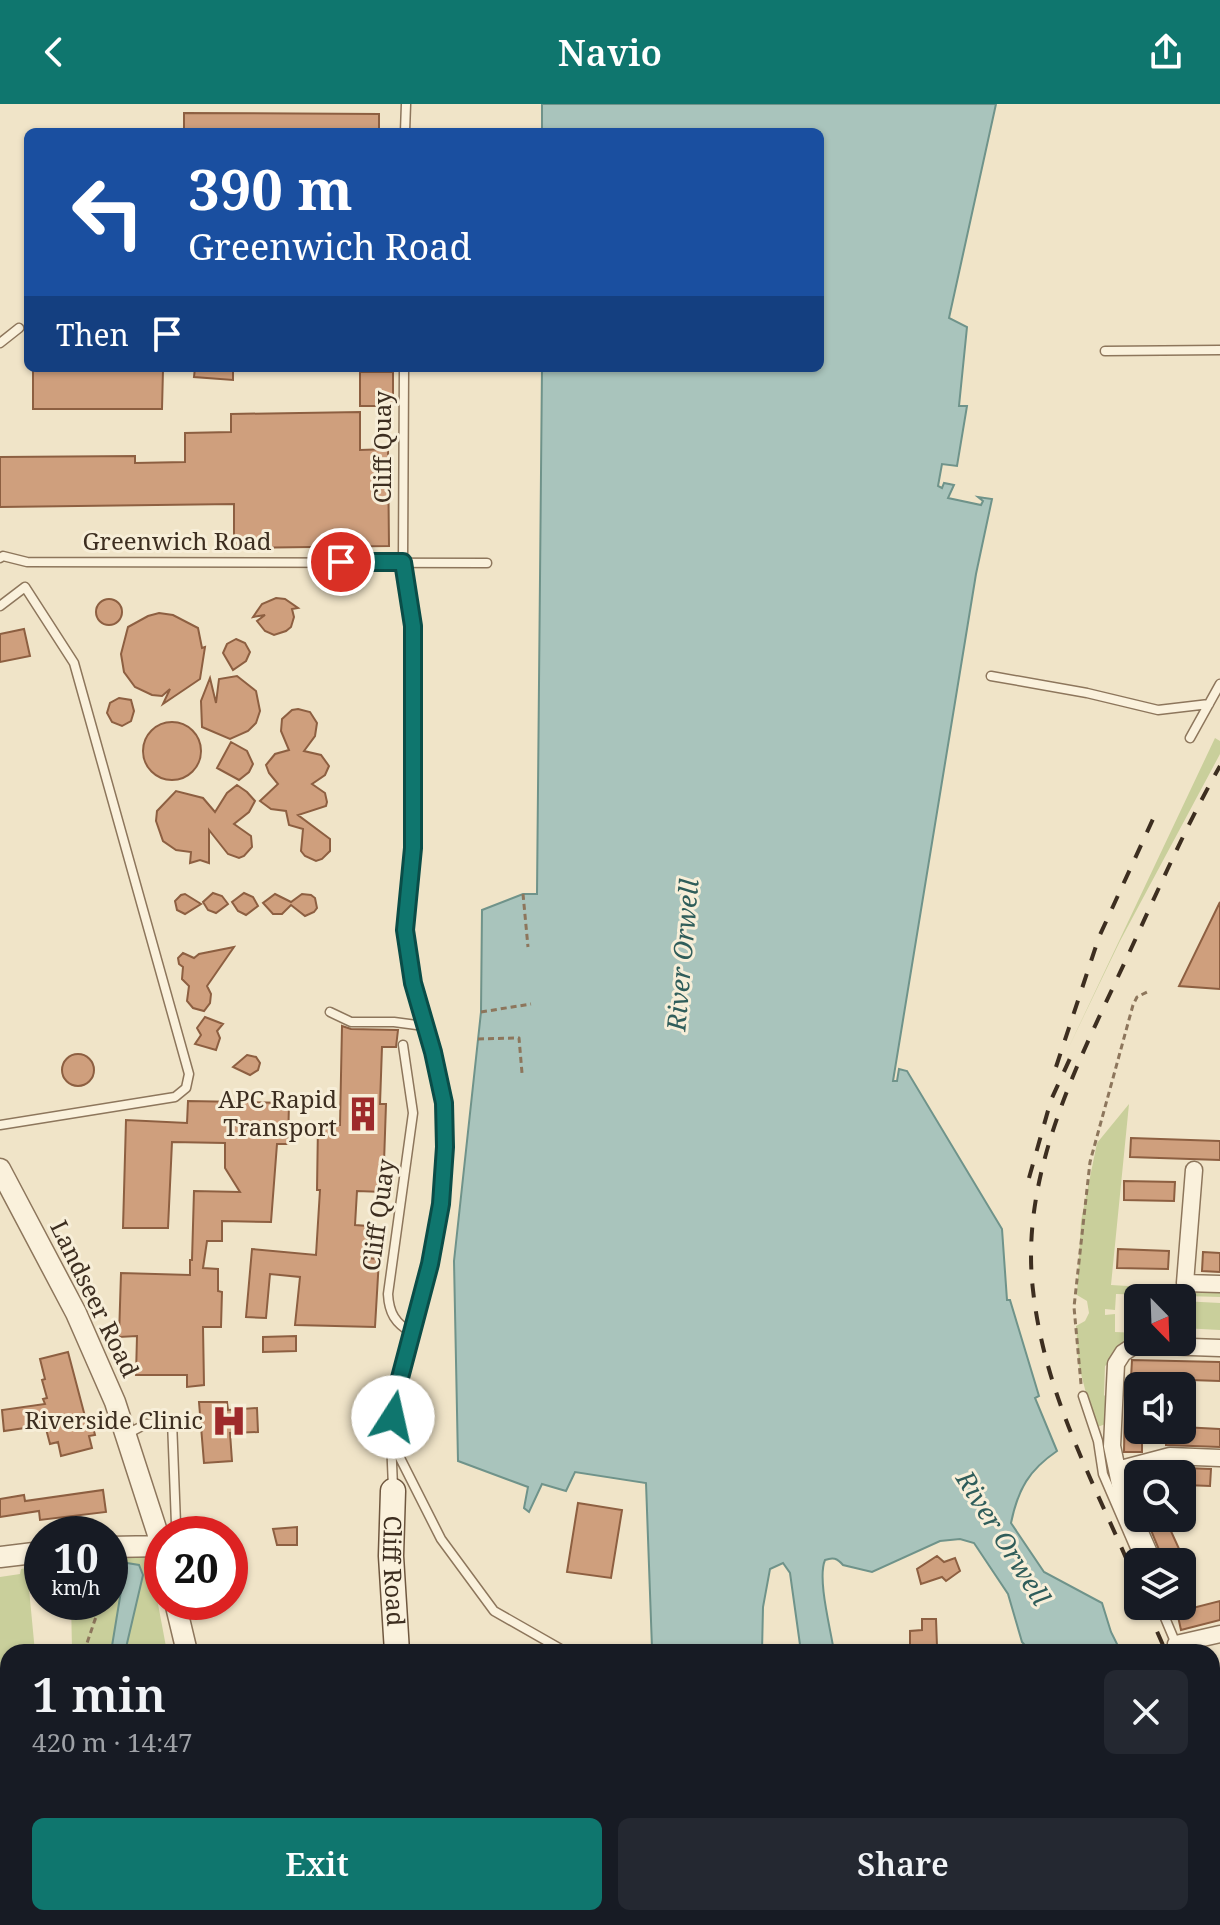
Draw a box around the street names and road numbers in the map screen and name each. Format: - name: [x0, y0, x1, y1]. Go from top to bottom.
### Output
- street label: Cliff Quay: [365, 390, 398, 503]
- street label: Greenwich Road: [82, 524, 272, 557]
- street label: Cliff Quay: [353, 1156, 402, 1273]
- street label: Landseer Road: [43, 1214, 148, 1382]
- street label: Cliff Road: [376, 1515, 413, 1628]

